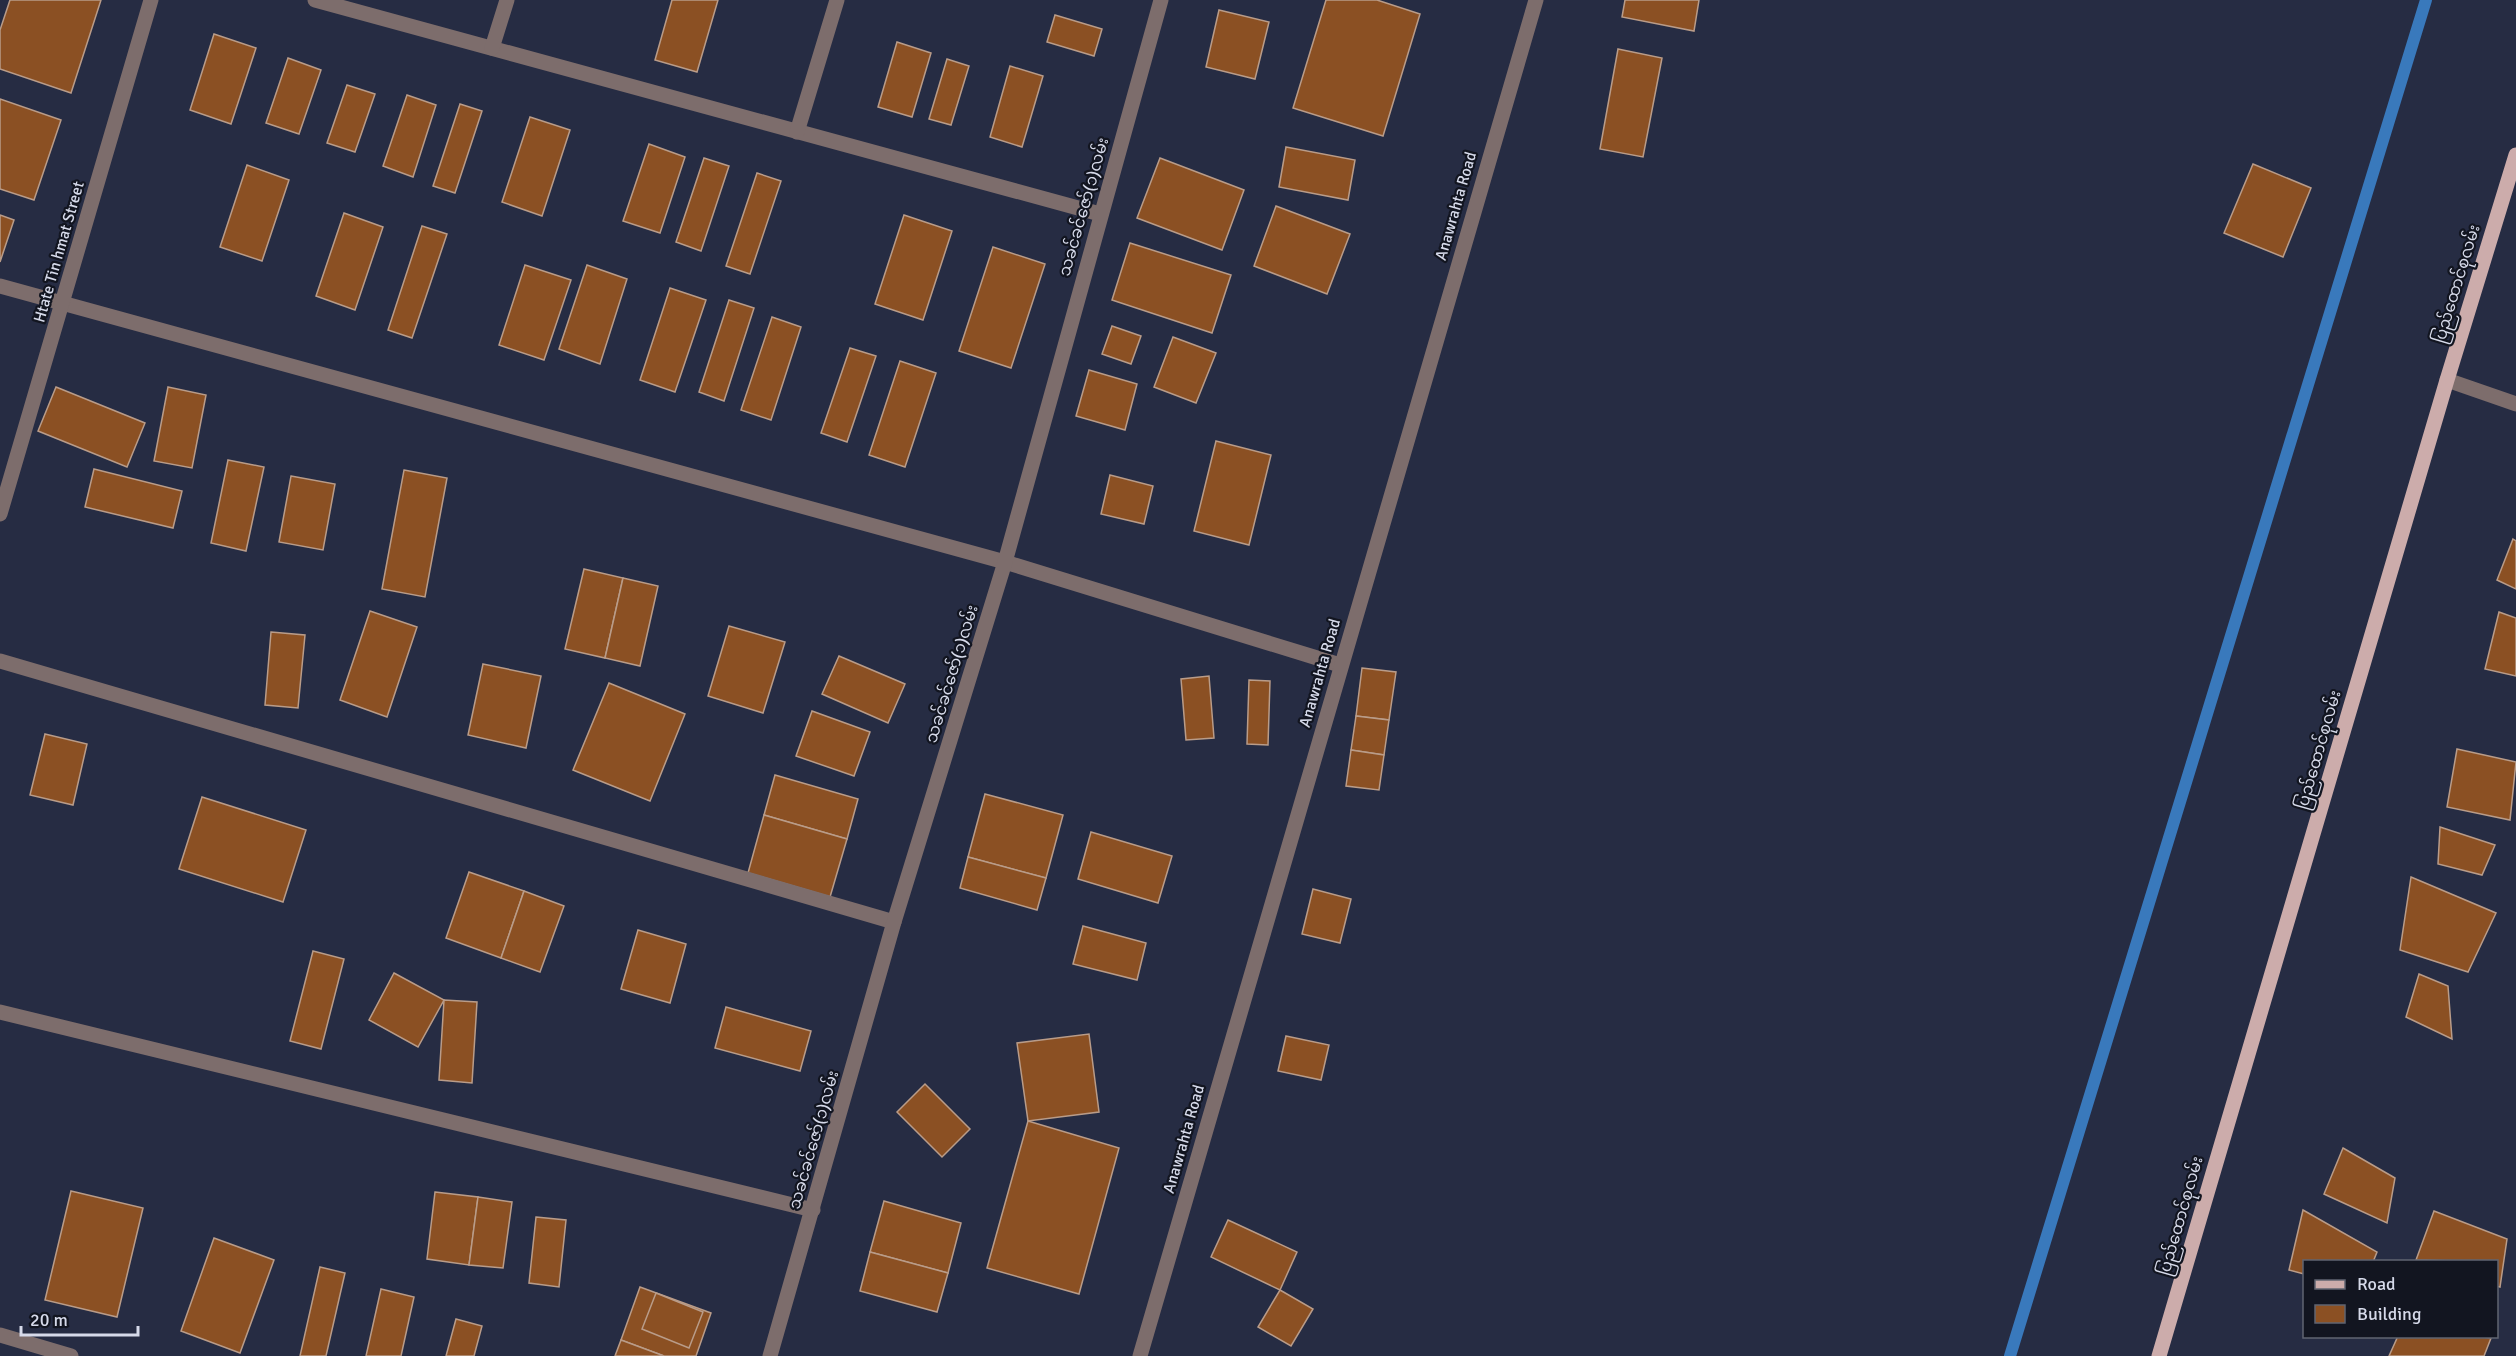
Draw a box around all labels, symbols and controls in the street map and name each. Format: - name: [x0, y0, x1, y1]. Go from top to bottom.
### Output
- street label: သခင်ခင်ဇော်(၁)လမ်း: [1053, 135, 1113, 279]
- street label: Anawrahta Road: [1431, 149, 1481, 263]
- street label: Htate Tin hmat Street: [29, 179, 89, 325]
- street label: ပြည်ထောင်စုလမ်း: [2428, 222, 2488, 347]
- street label: သခင်ခင်ဇော်(၁)လမ်း: [920, 602, 983, 746]
- street label: Anawrahta Road: [1295, 616, 1345, 730]
- street label: ပြည်ထောင်စုလမ်း: [2291, 688, 2349, 813]
- street label: သခင်ခင်ဇော်(၁)လမ်း: [783, 1068, 843, 1212]
- street label: Anawrahta Road: [1159, 1082, 1209, 1196]
- street label: ပြည်ထောင်စုလမ်း: [2153, 1154, 2211, 1279]
- legend: [2303, 1260, 2498, 1338]
- text: Road: [2357, 1273, 2396, 1295]
- scale bar: [21, 1299, 138, 1337]
- text: Building: [2357, 1303, 2421, 1325]
- text: 20 m: [30, 1309, 68, 1331]

